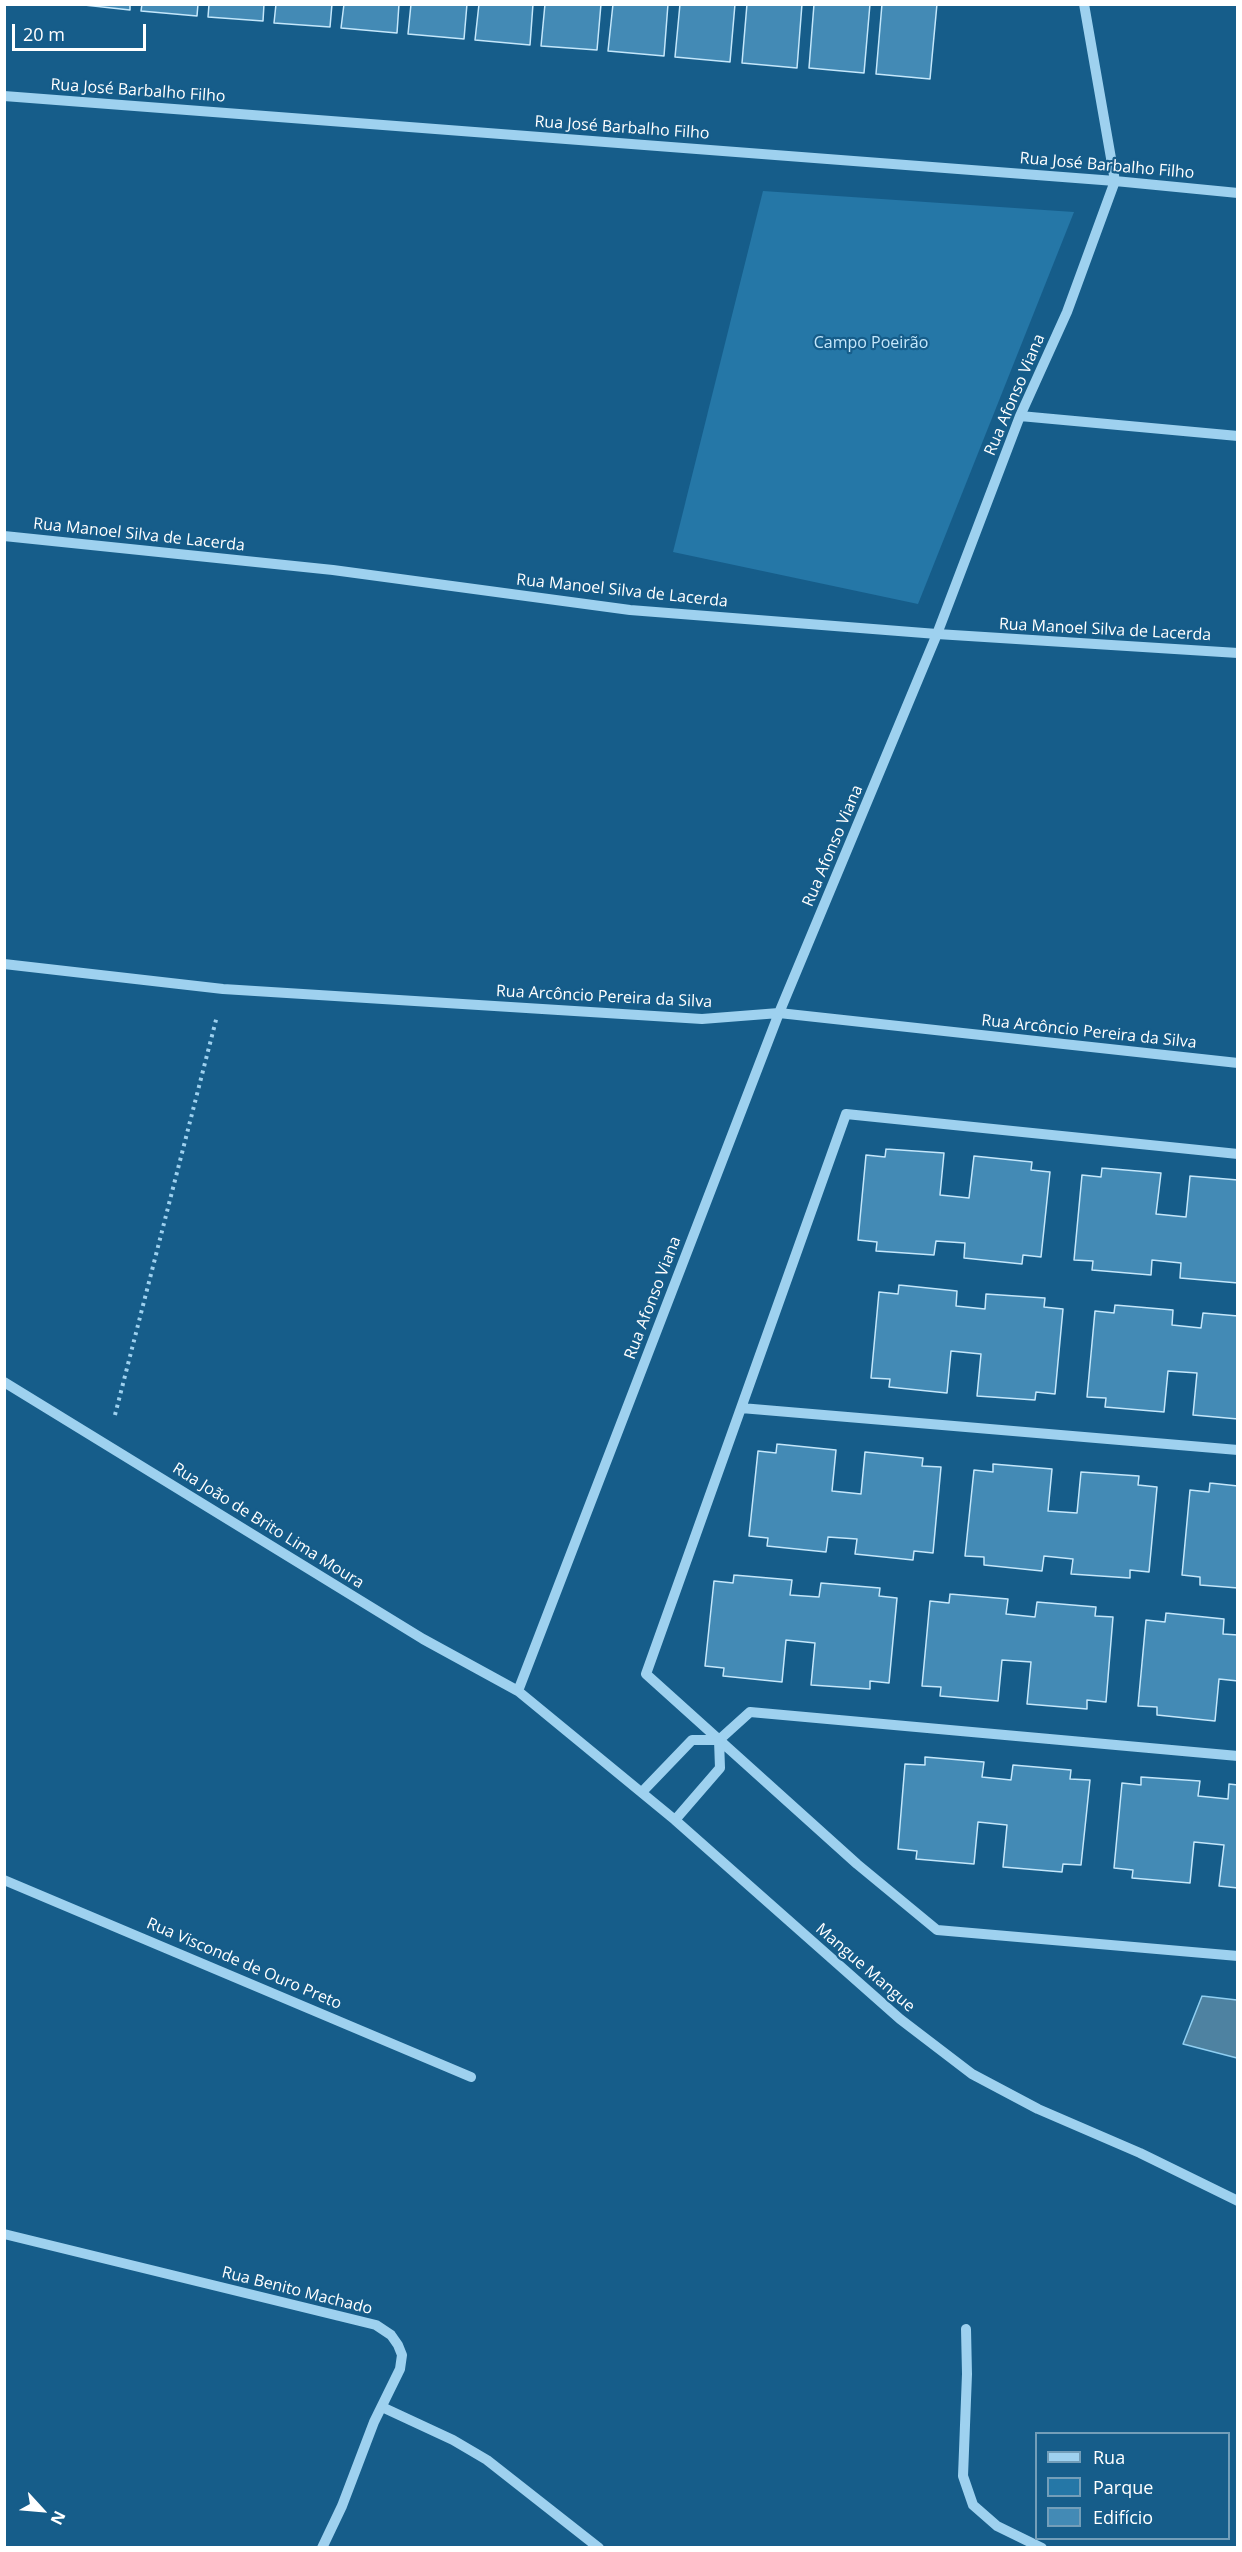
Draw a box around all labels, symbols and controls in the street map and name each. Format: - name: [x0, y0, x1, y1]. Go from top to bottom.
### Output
- scale bar: [15, 12, 148, 50]
- text: 20 m: [23, 22, 65, 46]
- street label: Rua José Barbalho Filho: [50, 75, 226, 107]
- street label: Rua José Barbalho Filho: [534, 112, 710, 144]
- street label: Rua José Barbalho Filho: [1019, 149, 1195, 183]
- street label: Rua Afonso Viana: [981, 331, 1049, 459]
- park label: Campo Poeirão: [814, 333, 928, 353]
- street label: Rua Manoel Silva de Lacerda: [32, 514, 246, 556]
- street label: Rua Manoel Silva de Lacerda: [515, 570, 729, 612]
- street label: Rua Manoel Silva de Lacerda: [998, 615, 1212, 645]
- street label: Rua Afonso Viana: [799, 782, 867, 910]
- street label: Rua Arcôncio Pereira da Silva: [495, 982, 713, 1012]
- street label: Rua Arcôncio Pereira da Silva: [980, 1011, 1198, 1053]
- street label: Rua Afonso Viana: [621, 1234, 685, 1362]
- street label: Rua João de Brito Lima Moura: [169, 1459, 367, 1593]
- street label: Rua Visconde de Ouro Preto: [144, 1914, 344, 2014]
- street label: Mangue Mangue: [811, 1920, 919, 2016]
- street label: Rua Benito Machado: [220, 2263, 374, 2319]
- legend: [1035, 2432, 1230, 2540]
- text: Rua: [1093, 2445, 1125, 2469]
- text: Parque: [1093, 2475, 1153, 2499]
- north arrow: [12, 2480, 72, 2540]
- text: Edifício: [1093, 2505, 1153, 2529]
- text: N: [45, 2507, 71, 2529]

